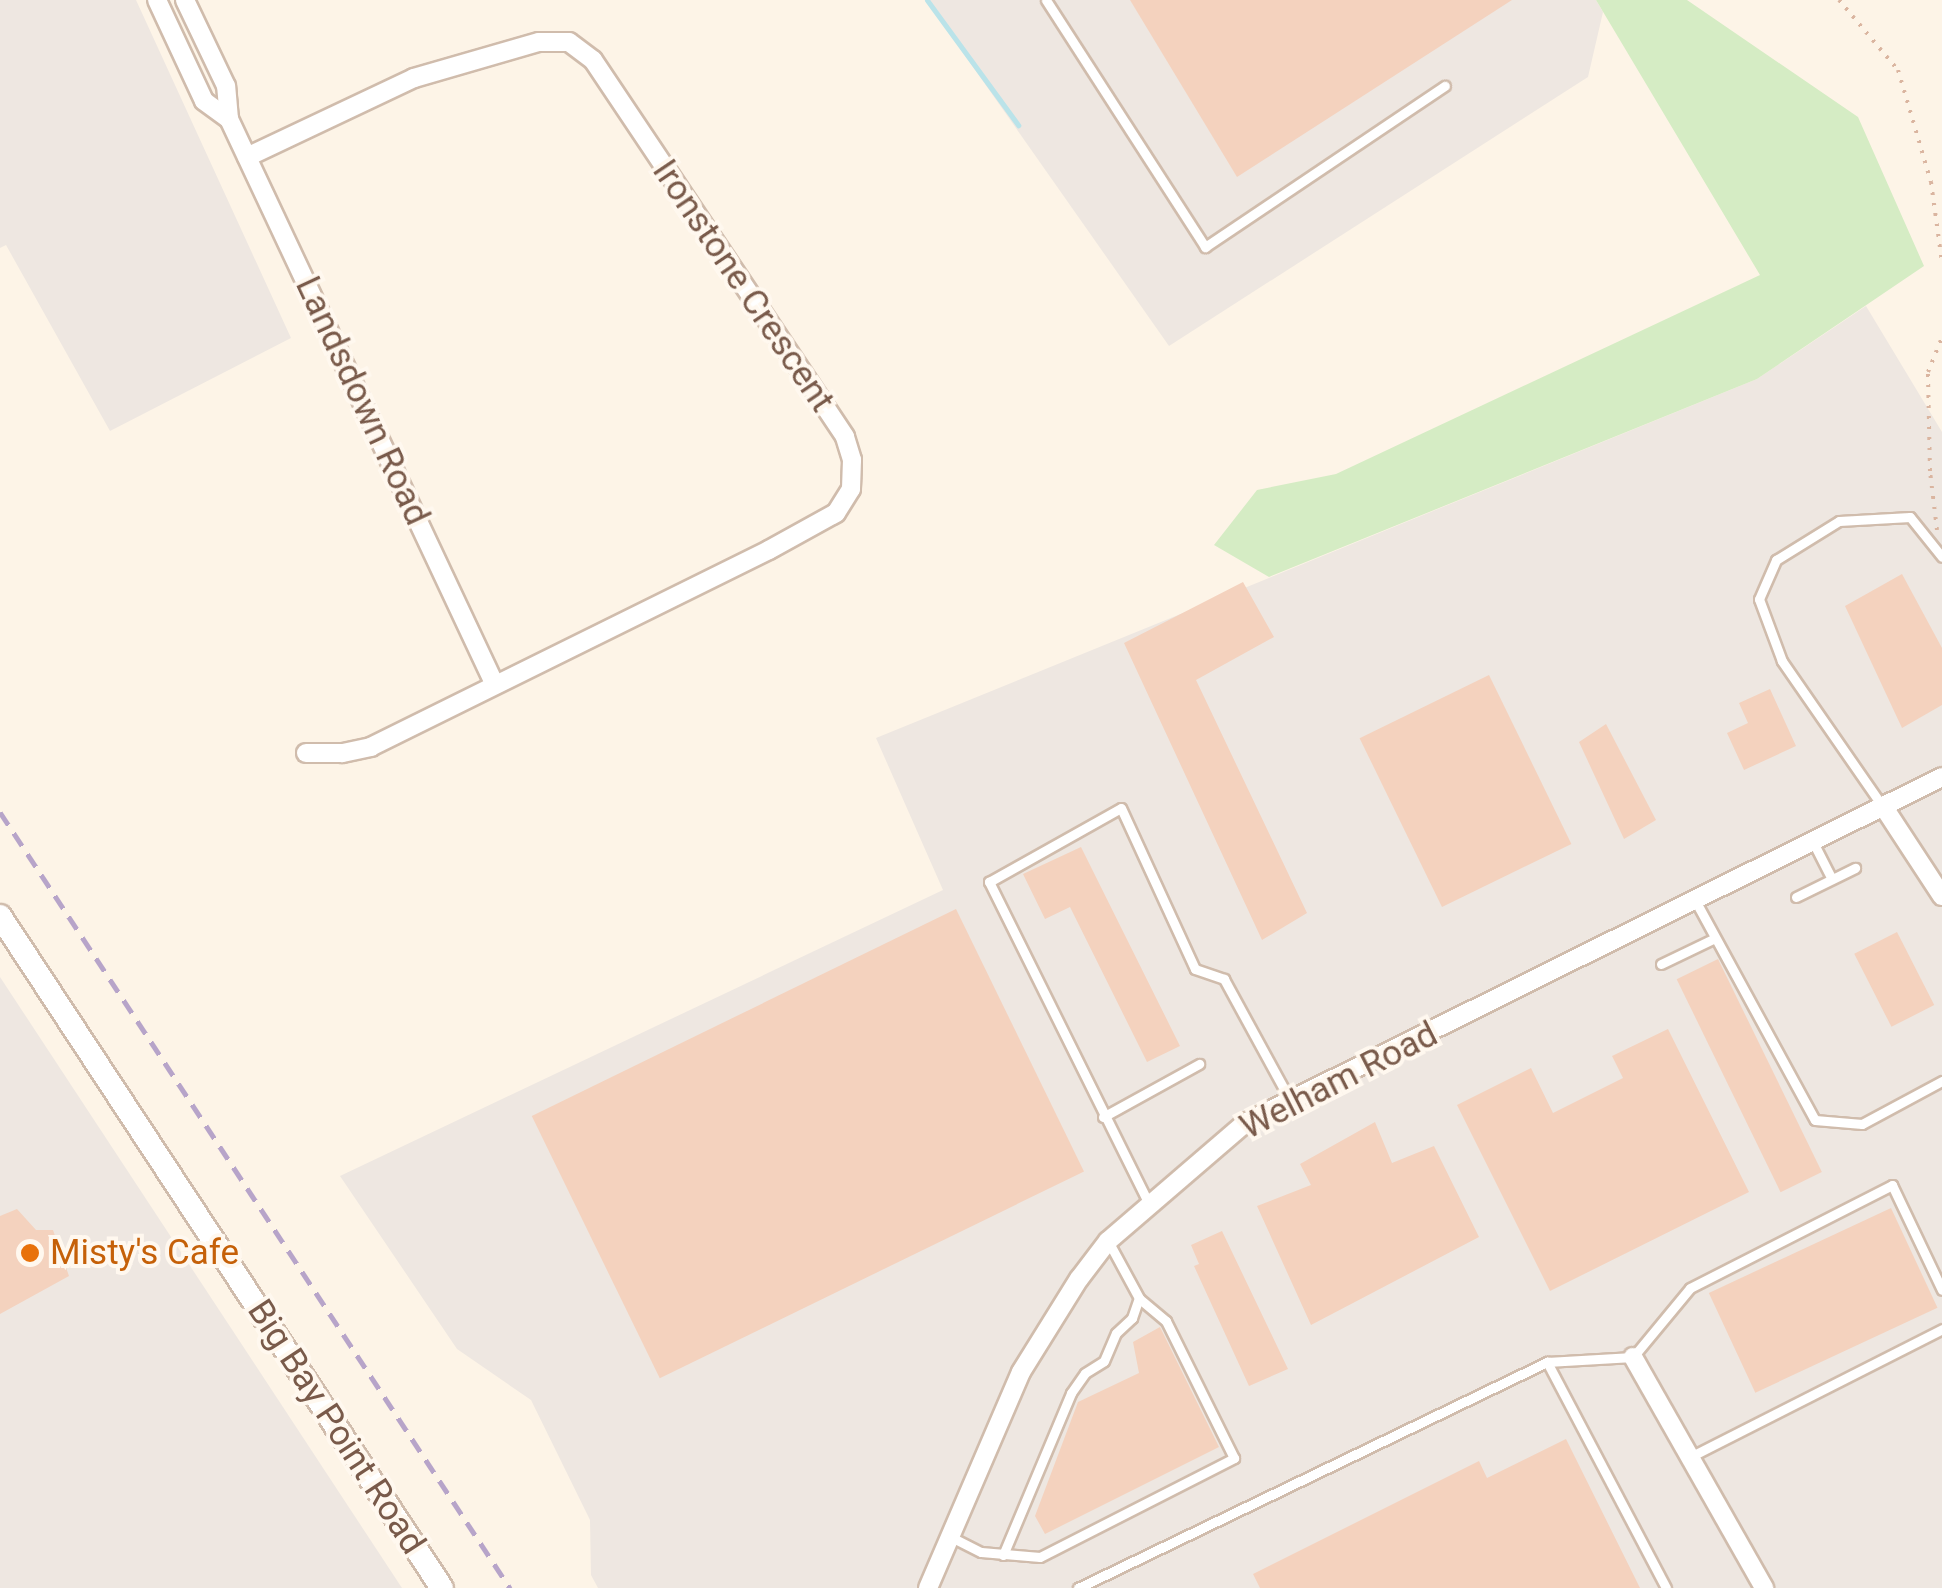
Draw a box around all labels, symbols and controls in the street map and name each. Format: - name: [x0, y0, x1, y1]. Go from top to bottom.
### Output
- street label: Ironstone Crescent: [643, 152, 843, 420]
- street label: Landsdown Road: [286, 270, 438, 532]
- street label: Welham Road: [1233, 1013, 1445, 1149]
- place label: Misty's Cafe: [50, 1232, 239, 1274]
- marker: Misty's Cafe: [19, 1242, 41, 1264]
- street label: Big Bay Point Road: [238, 1292, 434, 1562]

